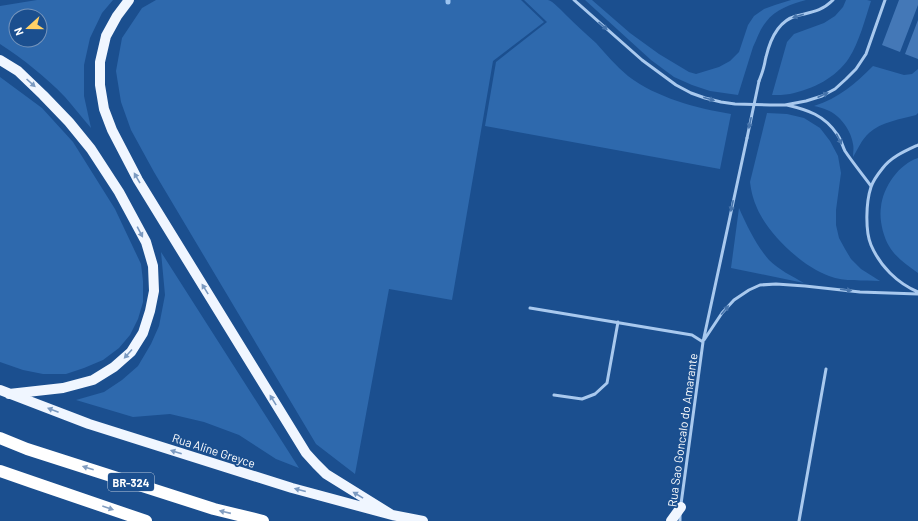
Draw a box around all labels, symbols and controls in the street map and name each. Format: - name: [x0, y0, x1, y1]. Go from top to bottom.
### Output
- north arrow: [8, 8, 48, 48]
- one-way arrow: [792, 13, 804, 19]
- one-way arrow: [598, 21, 608, 31]
- text: N: [11, 26, 26, 38]
- one-way arrow: [26, 79, 36, 88]
- one-way arrow: [817, 92, 828, 98]
- one-way arrow: [703, 96, 715, 102]
- one-way arrow: [746, 117, 752, 129]
- one-way arrow: [836, 133, 843, 145]
- one-way arrow: [134, 172, 140, 184]
- one-way arrow: [728, 200, 734, 212]
- one-way arrow: [137, 227, 144, 238]
- one-way arrow: [201, 284, 209, 294]
- one-way arrow: [840, 287, 852, 293]
- one-way arrow: [721, 304, 730, 315]
- one-way arrow: [124, 348, 133, 359]
- street label: Rua Sao Goncalo do Amarante: [664, 352, 700, 508]
- one-way arrow: [270, 394, 277, 406]
- one-way arrow: [46, 407, 58, 413]
- street label: Rua Aline Greyce: [171, 430, 257, 470]
- one-way arrow: [170, 448, 182, 454]
- one-way arrow: [82, 465, 94, 471]
- road number: BR-324: [108, 473, 154, 491]
- one-way arrow: [294, 487, 306, 493]
- one-way arrow: [352, 491, 364, 498]
- one-way arrow: [103, 506, 115, 512]
- one-way arrow: [219, 509, 231, 515]

